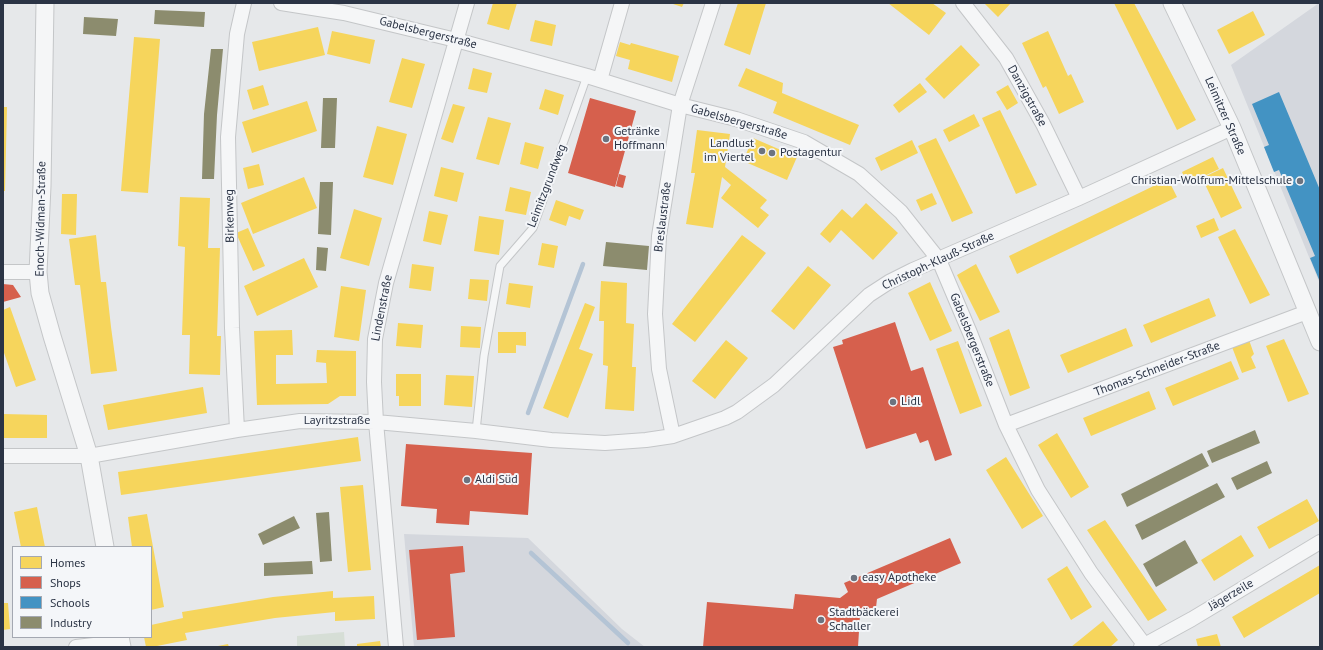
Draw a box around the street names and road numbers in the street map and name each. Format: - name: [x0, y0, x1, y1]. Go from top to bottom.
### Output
- street label: Gabelsbergerstraße: [378, 14, 478, 52]
- street label: Danzigstraße: [1004, 63, 1050, 129]
- street label: Leimitzer Straße: [1201, 75, 1249, 157]
- street label: Gabelsbergerstraße: [689, 101, 789, 143]
- street label: Leimitzgrundweg: [524, 142, 570, 230]
- street label: Enoch-Widman-Straße: [33, 161, 49, 277]
- street label: Breslaustraße: [652, 181, 674, 253]
- street label: Birkenweg: [222, 189, 238, 243]
- street label: Christoph-Klauß-Straße: [880, 229, 996, 293]
- street label: Lindenstraße: [368, 274, 396, 342]
- street label: Gabelsbergerstraße: [947, 291, 997, 389]
- street label: Thomas-Schneider-Straße: [1092, 338, 1222, 400]
- street label: Layritzstraße: [304, 414, 370, 428]
- street label: Jägerzeile: [1206, 576, 1256, 614]

